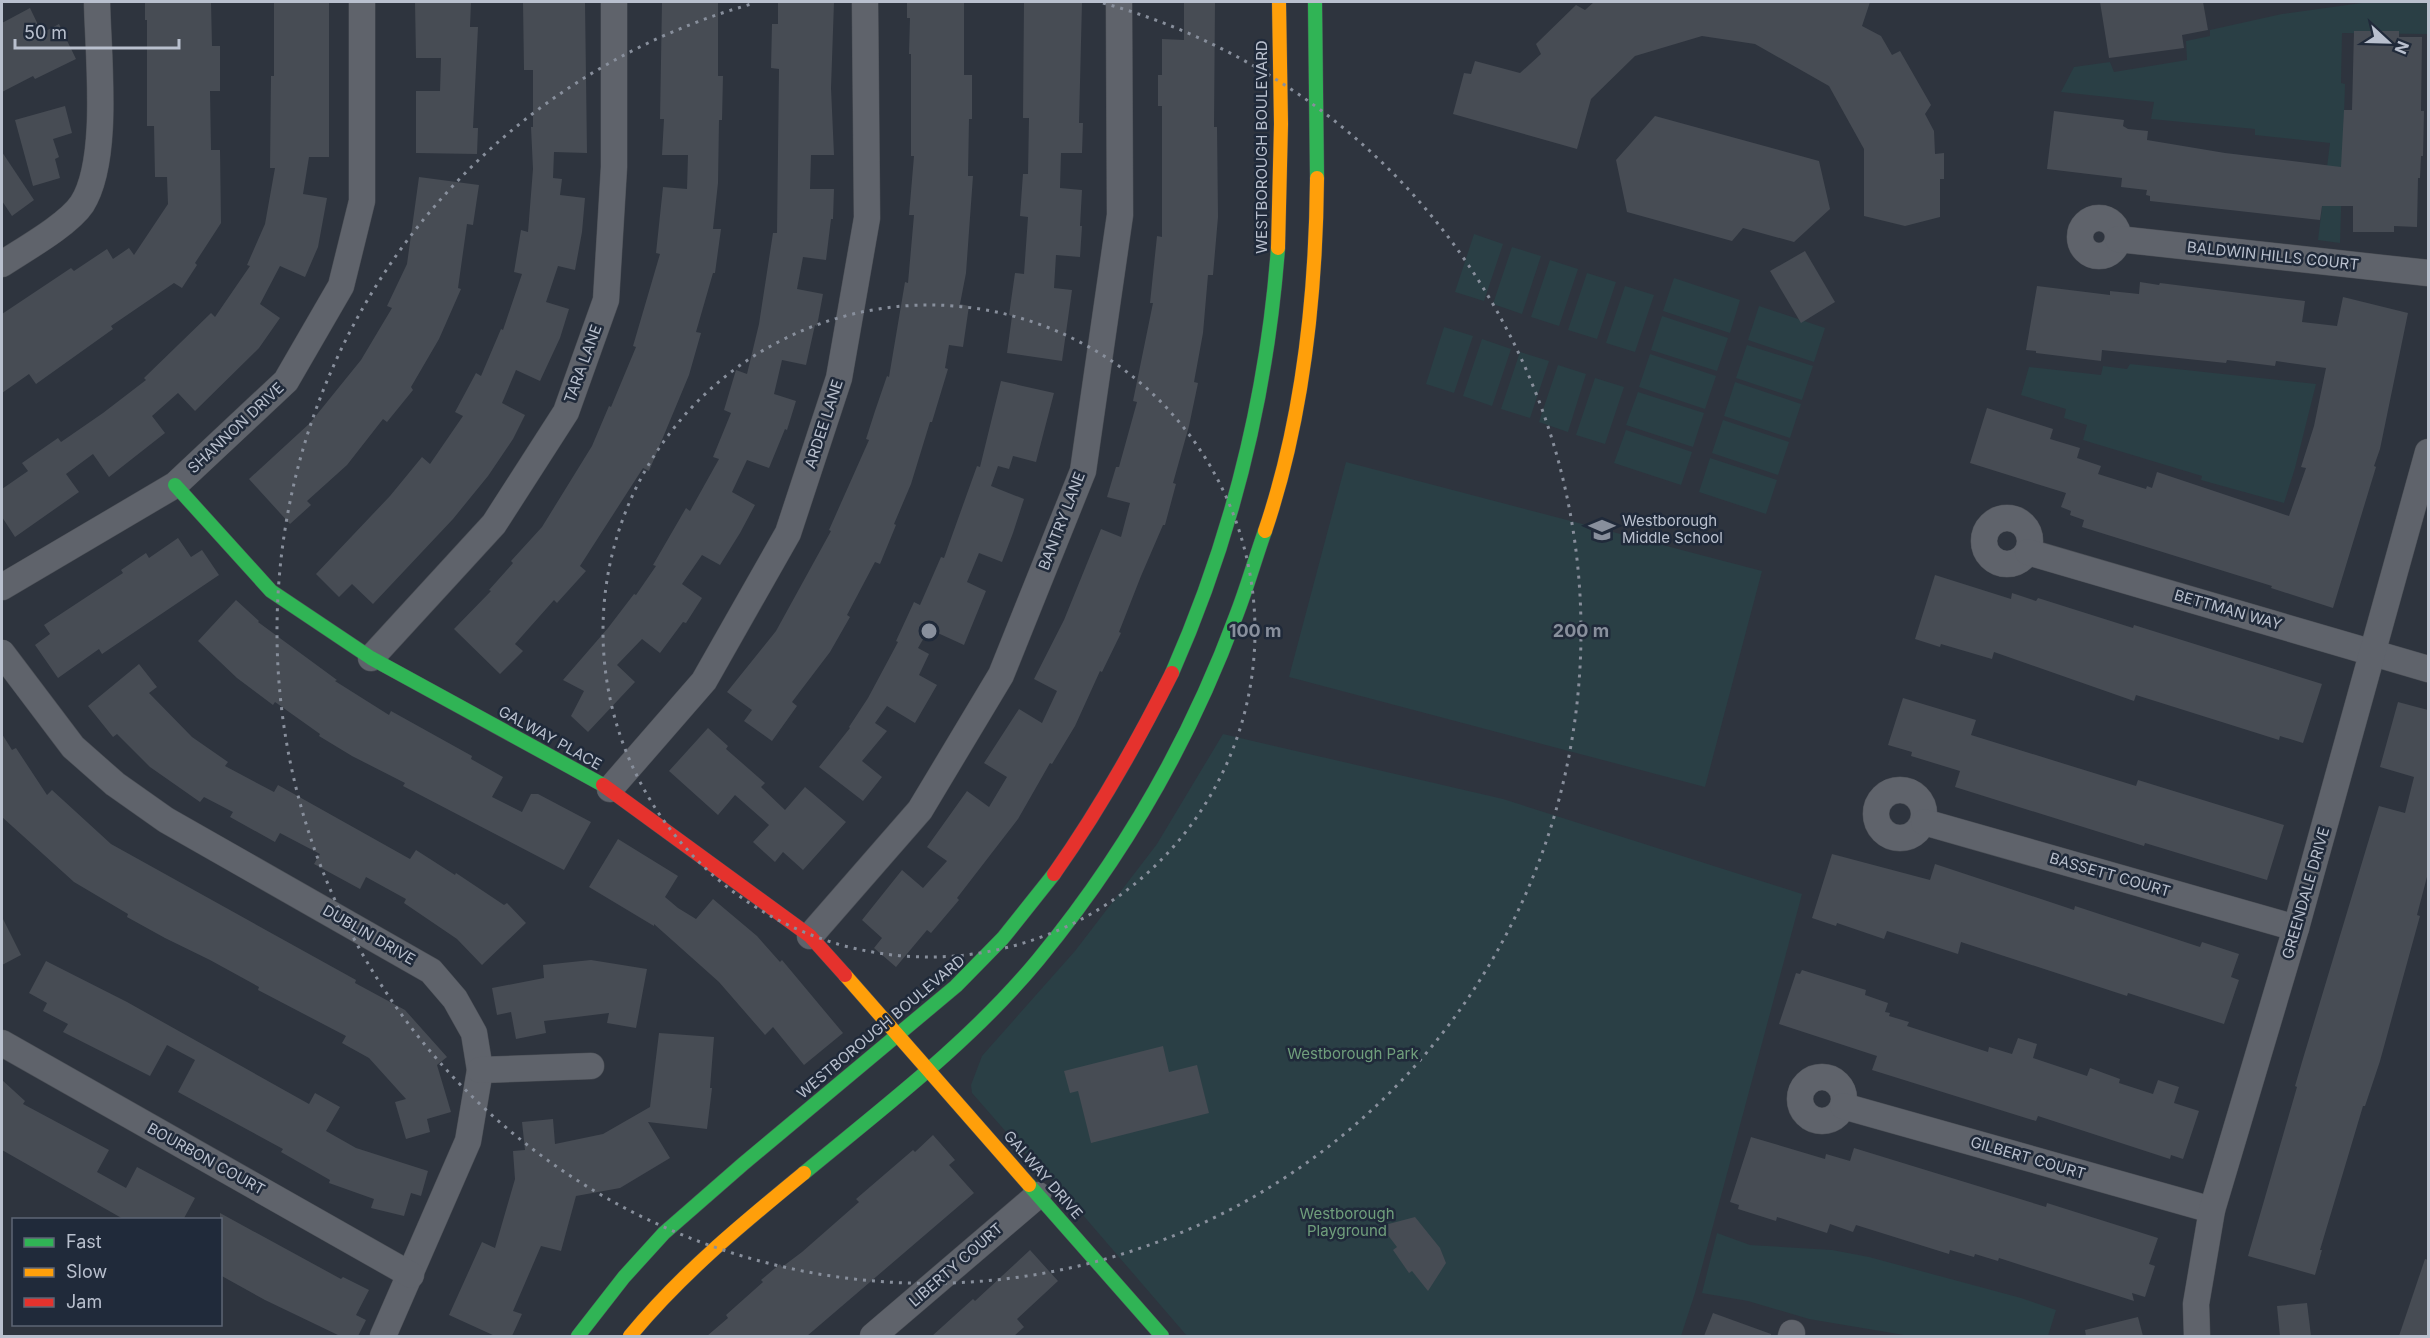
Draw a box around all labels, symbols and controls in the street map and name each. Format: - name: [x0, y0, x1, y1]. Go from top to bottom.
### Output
- scale bar: [15, 12, 178, 50]
- north arrow: [2358, 12, 2418, 72]
- text: 50 m: [24, 22, 67, 43]
- text: N: [2390, 38, 2413, 57]
- street label: WESTBOROUGH BOULEVARD: [1252, 40, 1271, 254]
- street label: BALDWIN HILLS COURT: [2186, 237, 2360, 274]
- street label: TARA LANE: [560, 322, 606, 406]
- street label: ARDEE LANE: [800, 377, 847, 471]
- street label: SHANNON DRIVE: [184, 378, 288, 477]
- street label: BANTRY LANE: [1034, 469, 1089, 573]
- place label: Westborough Middle School: [1622, 511, 1723, 547]
- school or university icon: Westborough Middle School: [1587, 515, 1617, 545]
- street label: BETTMAN WAY: [2172, 585, 2284, 634]
- text: 100 m: [1229, 620, 1281, 641]
- text: 200 m: [1553, 620, 1609, 641]
- centre of rings: [919, 621, 939, 641]
- street label: GALWAY PLACE: [495, 701, 605, 774]
- street label: GREENDALE DRIVE: [2278, 825, 2333, 961]
- street label: BASSETT COURT: [2047, 848, 2173, 901]
- street label: DUBLIN DRIVE: [320, 900, 419, 969]
- street label: WESTBOROUGH BOULEVARD: [793, 951, 968, 1102]
- park label: Westborough Park: [1287, 1044, 1419, 1063]
- street label: BOURBON COURT: [144, 1118, 269, 1199]
- street label: GALWAY DRIVE: [1000, 1126, 1087, 1223]
- street label: GILBERT COURT: [1968, 1132, 2088, 1183]
- park label: Westborough Playground: [1299, 1204, 1395, 1240]
- legend: [12, 1218, 222, 1326]
- street label: LIBERTY COURT: [905, 1219, 1007, 1311]
- text: Fast: [66, 1231, 102, 1252]
- text: Slow: [66, 1261, 107, 1282]
- text: Jam: [66, 1291, 102, 1312]

